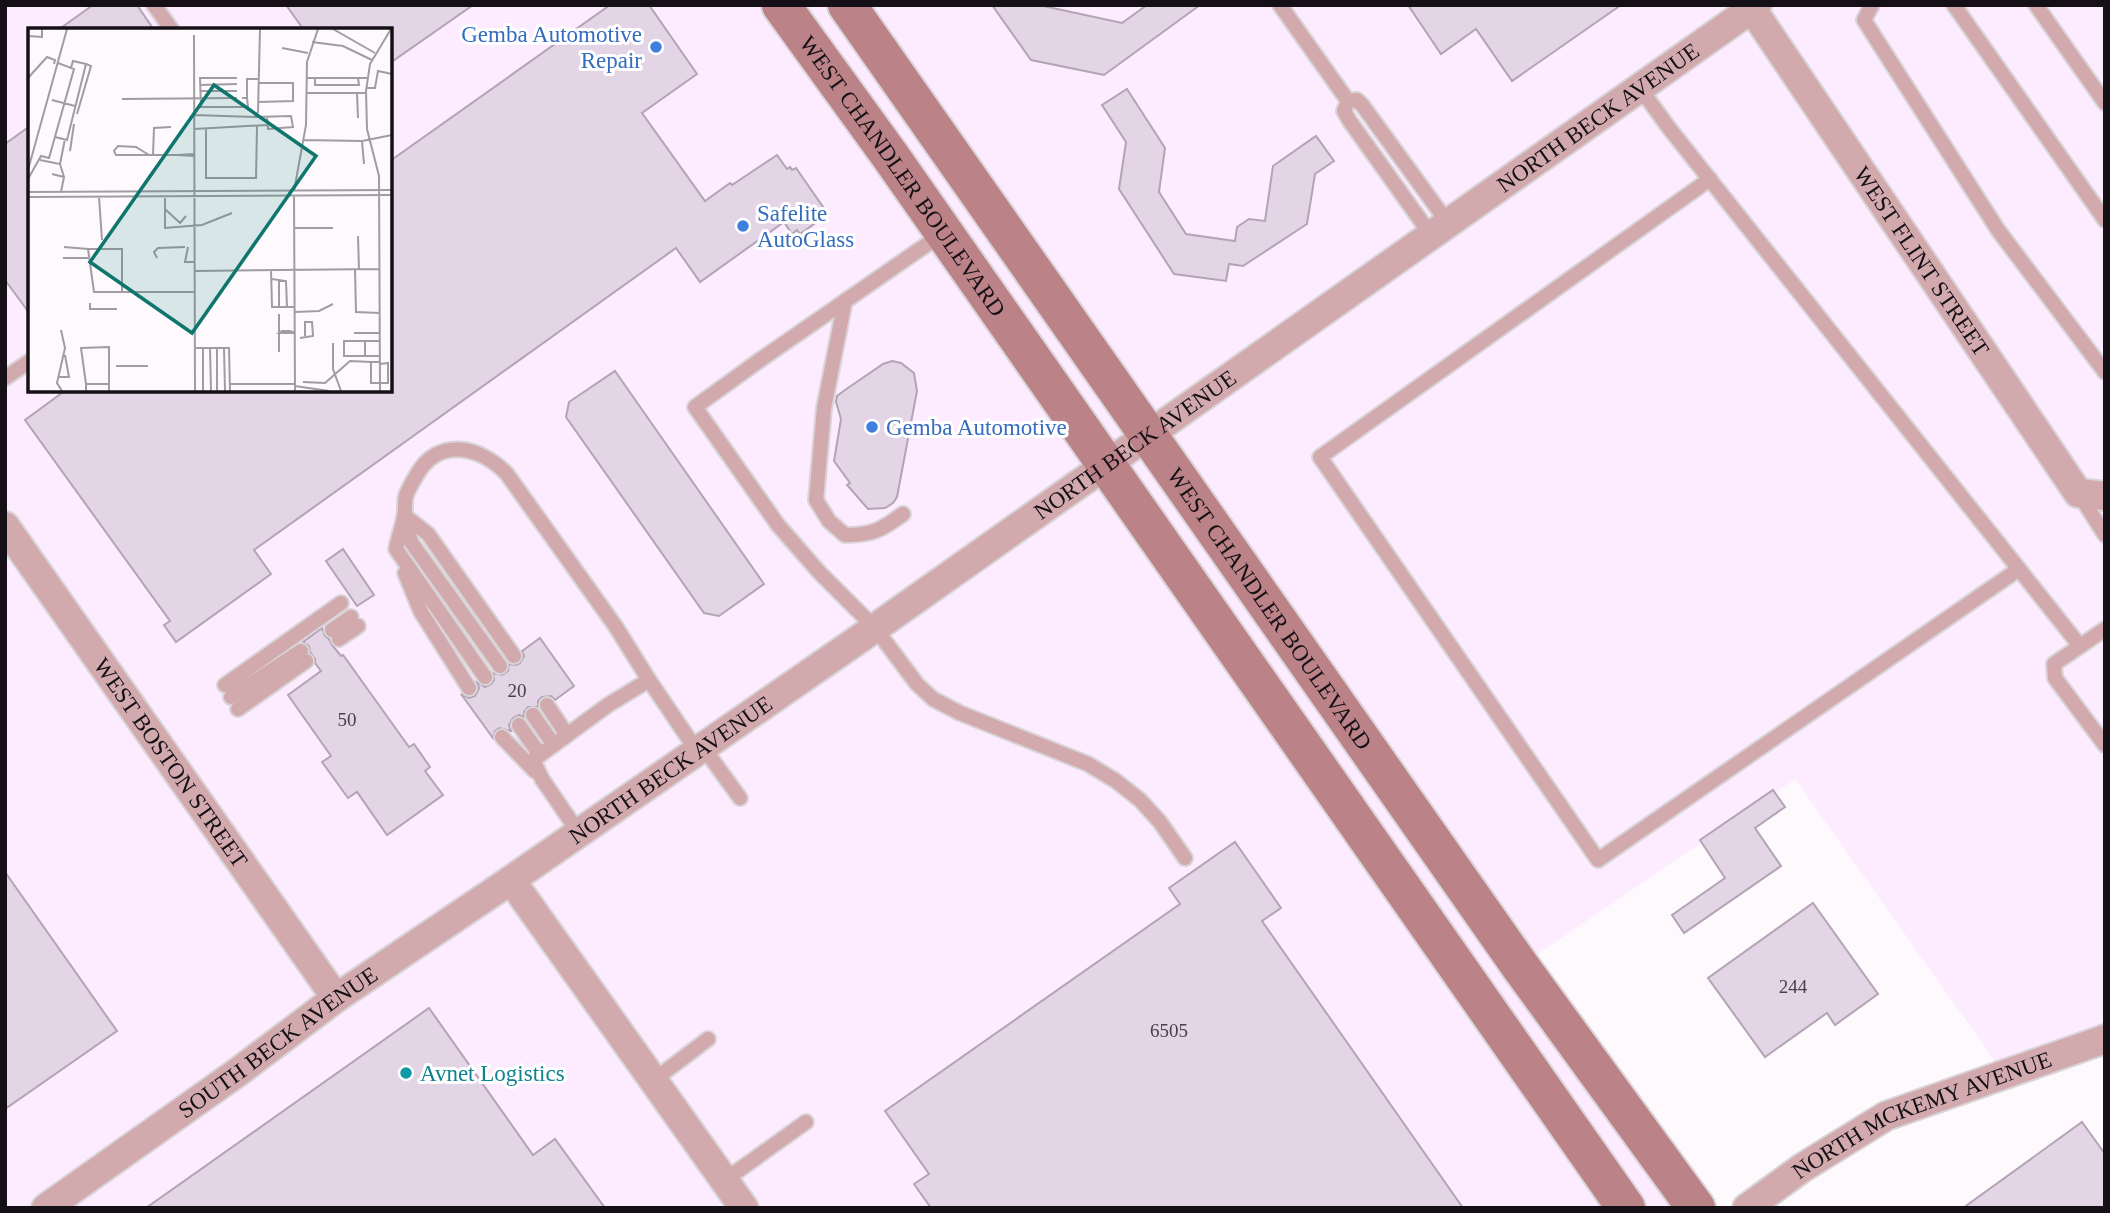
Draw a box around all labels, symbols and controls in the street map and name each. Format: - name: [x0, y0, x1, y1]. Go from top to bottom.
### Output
- place label: Gemba Automotive Repair: [461, 22, 642, 73]
- inset map: [28, 28, 392, 392]
- street label: WEST CHANDLER BOULEVARD: [795, 31, 1011, 321]
- street label: NORTH BECK AVENUE: [1492, 38, 1704, 197]
- marker: Gemba Automotive Repair: [648, 39, 664, 55]
- street label: WEST FLINT STREET: [1849, 162, 1994, 361]
- place label: Safelite AutoGlass: [757, 201, 854, 252]
- marker: Safelite AutoGlass: [735, 218, 751, 234]
- street label: NORTH BECK AVENUE: [1029, 365, 1241, 524]
- place label: Gemba Automotive: [886, 415, 1067, 440]
- marker: Gemba Automotive: [864, 419, 880, 435]
- street label: WEST CHANDLER BOULEVARD: [1163, 463, 1377, 754]
- street label: WEST BOSTON STREET: [89, 653, 253, 872]
- house number: 20: [508, 680, 527, 701]
- street label: NORTH BECK AVENUE: [564, 691, 777, 849]
- house number: 50: [338, 709, 357, 730]
- street label: SOUTH BECK AVENUE: [173, 961, 382, 1123]
- house number: 244: [1779, 976, 1808, 997]
- house number: 6505: [1150, 1020, 1188, 1041]
- street label: NORTH MCKEMY AVENUE: [1787, 1046, 2055, 1184]
- place label: Avnet Logistics: [420, 1061, 565, 1086]
- marker: Avnet Logistics: [398, 1065, 414, 1081]

